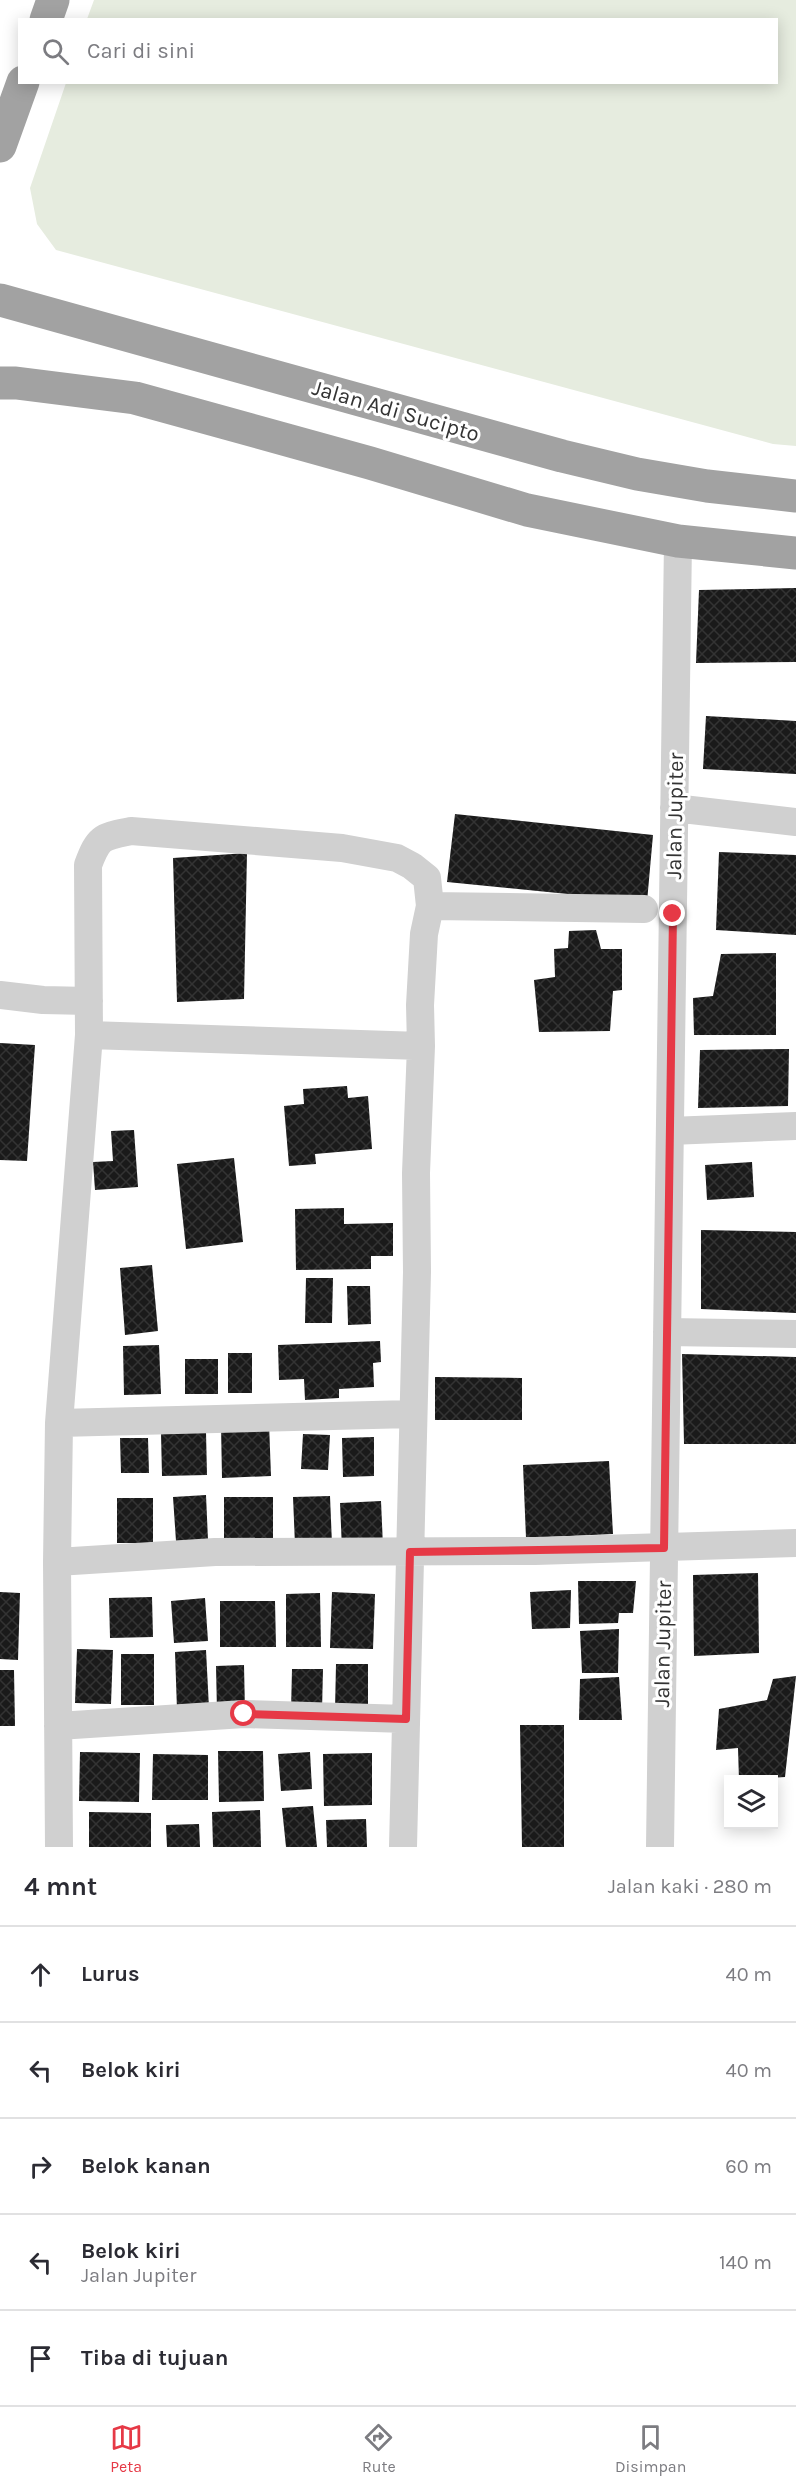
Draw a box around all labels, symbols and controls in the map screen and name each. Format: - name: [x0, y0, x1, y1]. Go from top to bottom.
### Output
- search box: [18, 18, 778, 84]
- icon: search: [39, 35, 72, 68]
- text: Cari di sini: [87, 38, 195, 64]
- street label: Jalan Adi Sucipto: [309, 375, 482, 447]
- street label: Jalan Jupiter: [661, 752, 689, 880]
- route end: [659, 900, 685, 926]
- street label: Jalan Jupiter: [649, 1580, 677, 1708]
- route start: [230, 1700, 256, 1726]
- map controls: [724, 1775, 778, 1829]
- button: layers: [724, 1775, 778, 1829]
- text: 4 mnt: [24, 1871, 97, 1902]
- text: Jalan kaki · 280 m: [608, 1875, 772, 1898]
- icon: ahead: [24, 1958, 57, 1991]
- text: Lurus: [81, 1961, 140, 1987]
- text: 40 m: [726, 1963, 772, 1986]
- icon: left: [24, 2054, 57, 2087]
- text: Belok kiri: [81, 2057, 181, 2083]
- text: 40 m: [726, 2059, 772, 2082]
- icon: right: [24, 2150, 57, 2183]
- text: Belok kanan: [81, 2153, 211, 2179]
- text: 60 m: [725, 2155, 772, 2178]
- text: Belok kiri: [81, 2238, 181, 2264]
- icon: left: [24, 2246, 57, 2279]
- text: 140 m: [719, 2251, 772, 2274]
- text: Jalan Jupiter: [81, 2264, 196, 2287]
- icon: arrive: [24, 2342, 57, 2375]
- text: Tiba di tujuan: [81, 2345, 228, 2371]
- tab: Peta: [110, 2421, 143, 2476]
- tab: Rute: [362, 2421, 396, 2476]
- tab: Disimpan: [615, 2421, 686, 2476]

